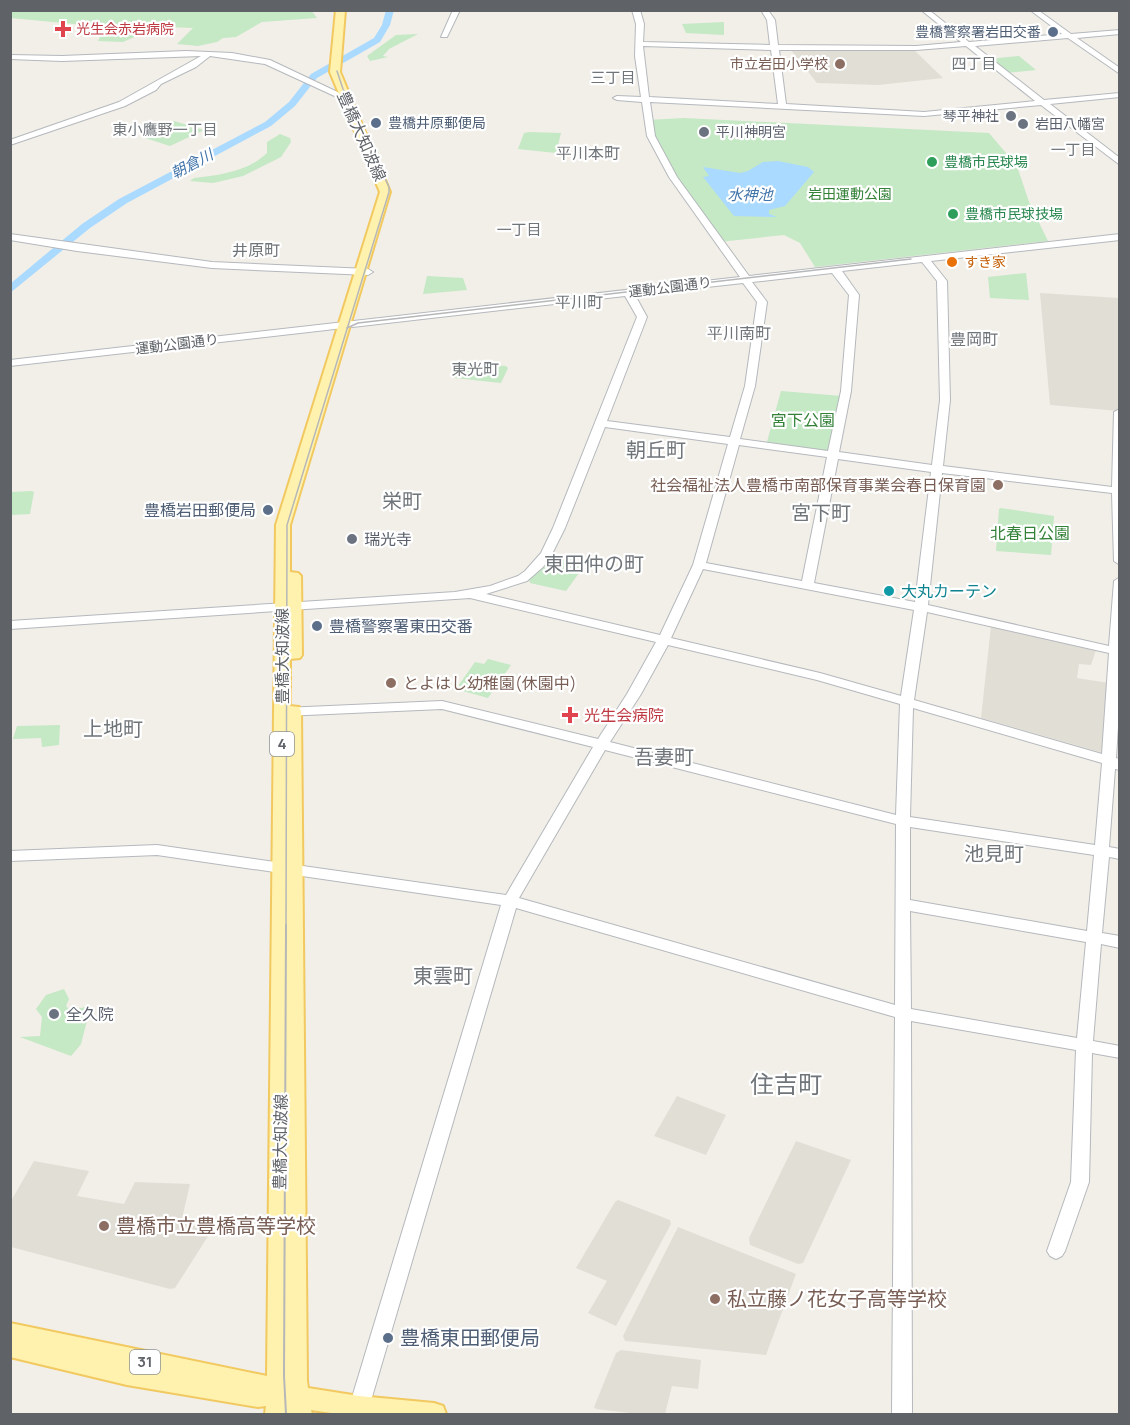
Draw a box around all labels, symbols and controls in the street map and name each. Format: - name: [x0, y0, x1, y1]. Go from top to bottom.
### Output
- place label: 光生会赤岩病院: [76, 19, 174, 38]
- marker: 光生会赤岩病院: [54, 20, 72, 38]
- place label: 豊橋警察署岩田交番: [915, 22, 1041, 41]
- marker: 豊橋警察署岩田交番: [1046, 25, 1060, 39]
- district label: 四丁目: [951, 53, 997, 74]
- place label: 市立岩田小学校: [730, 54, 828, 73]
- marker: 市立岩田小学校: [833, 57, 847, 71]
- district label: 三丁目: [590, 67, 636, 88]
- street label: 豊橋大知波線: [332, 88, 392, 184]
- place label: 琴平神社: [943, 106, 999, 125]
- marker: 琴平神社: [1004, 109, 1018, 123]
- place label: 豊橋井原郵便局: [388, 113, 486, 132]
- place label: 岩田八幡宮: [1035, 114, 1105, 133]
- marker: 豊橋井原郵便局: [369, 116, 383, 130]
- marker: 岩田八幡宮: [1016, 117, 1030, 131]
- district label: 東小鷹野一丁目: [112, 119, 218, 140]
- place label: 平川神明宮: [716, 122, 786, 141]
- marker: 平川神明宮: [697, 125, 711, 139]
- district label: 一丁目: [1050, 139, 1096, 160]
- district label: 平川本町: [556, 142, 620, 164]
- water label: 朝倉川: [167, 143, 218, 183]
- place label: 豊橋市民球場: [944, 152, 1028, 171]
- marker: 豊橋市民球場: [925, 155, 939, 169]
- water label: 水神池: [727, 184, 774, 205]
- park label: 岩田運動公園: [808, 184, 892, 203]
- place label: 豊橋市民球技場: [965, 204, 1063, 223]
- marker: 豊橋市民球技場: [946, 207, 960, 221]
- district label: 一丁目: [496, 219, 542, 240]
- district label: 井原町: [232, 239, 280, 261]
- place label: すき家: [964, 252, 1006, 271]
- marker: すき家: [945, 255, 959, 269]
- street label: 運動公園通り: [627, 272, 713, 301]
- district label: 平川町: [555, 291, 603, 313]
- district label: 平川南町: [707, 322, 771, 344]
- district label: 豊岡町: [950, 328, 998, 350]
- street label: 運動公園通り: [134, 329, 220, 358]
- district label: 東光町: [451, 358, 499, 380]
- park label: 宮下公園: [771, 409, 835, 431]
- district label: 朝丘町: [626, 436, 686, 463]
- place label: 社会福祉法人豊橋市南部保育事業会春日保育園: [650, 474, 986, 496]
- marker: 社会福祉法人豊橋市南部保育事業会春日保育園: [991, 478, 1005, 492]
- district label: 栄町: [382, 487, 422, 514]
- place label: 豊橋岩田郵便局: [144, 499, 256, 521]
- district label: 宮下町: [791, 499, 851, 526]
- marker: 豊橋岩田郵便局: [261, 503, 275, 517]
- park label: 北春日公園: [990, 522, 1070, 544]
- place label: 瑞光寺: [364, 528, 412, 550]
- marker: 瑞光寺: [345, 532, 359, 546]
- district label: 東田仲の町: [544, 550, 644, 577]
- place label: 大丸カーテン: [901, 580, 997, 602]
- marker: 大丸カーテン: [882, 584, 896, 598]
- street label: 豊橋大知波線: [271, 608, 293, 704]
- place label: 豊橋警察署東田交番: [329, 615, 473, 637]
- marker: 豊橋警察署東田交番: [310, 619, 324, 633]
- place label: とよはし幼稚園(休園中): [403, 672, 577, 694]
- marker: とよはし幼稚園(休園中): [384, 676, 398, 690]
- place label: 光生会病院: [584, 704, 664, 726]
- marker: 光生会病院: [561, 706, 579, 724]
- district label: 上地町: [83, 715, 143, 742]
- road number: 4: [270, 732, 294, 756]
- district label: 吾妻町: [634, 743, 694, 770]
- district label: 池見町: [964, 840, 1024, 867]
- district label: 東雲町: [413, 962, 473, 989]
- place label: 全久院: [66, 1003, 114, 1025]
- marker: 全久院: [47, 1007, 61, 1021]
- district label: 住吉町: [750, 1067, 822, 1100]
- street label: 豊橋大知波線: [268, 1094, 292, 1190]
- place label: 豊橋市立豊橋高等学校: [116, 1212, 316, 1239]
- marker: 豊橋市立豊橋高等学校: [97, 1219, 111, 1233]
- place label: 私立藤ノ花女子高等学校: [727, 1285, 947, 1312]
- marker: 私立藤ノ花女子高等学校: [708, 1292, 722, 1306]
- place label: 豊橋東田郵便局: [400, 1324, 540, 1351]
- marker: 豊橋東田郵便局: [381, 1331, 395, 1345]
- road number: 31: [130, 1350, 160, 1374]

